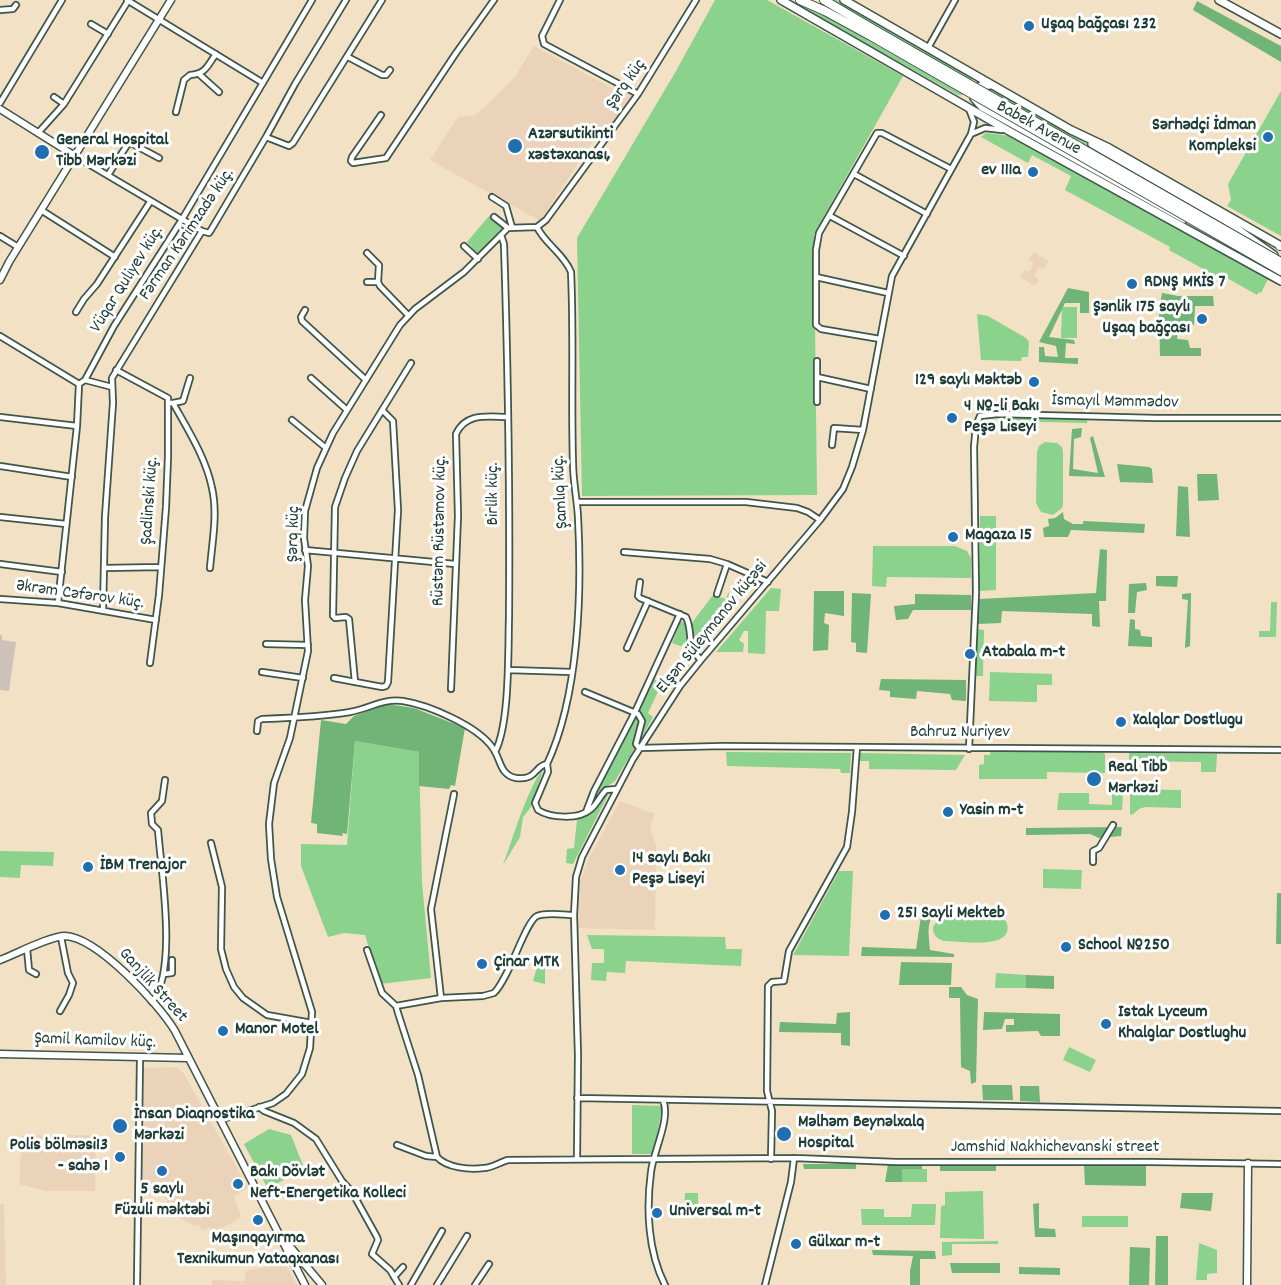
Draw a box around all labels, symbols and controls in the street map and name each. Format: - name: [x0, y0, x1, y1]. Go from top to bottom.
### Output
- place label: Uşaq bağçası 232: [1041, 15, 1157, 37]
- marker: Uşaq bağçası 232: [1022, 19, 1036, 33]
- street label: Şərq küç: [602, 56, 652, 114]
- street label: Babek Avenue: [992, 97, 1084, 161]
- place label: Sərhədçi İdman Kompleksi: [1152, 116, 1256, 158]
- place label: Azərsutikinti xəstəxanası,: [528, 125, 613, 168]
- marker: Sərhədçi İdman Kompleksi: [1261, 130, 1275, 144]
- place label: General Hospital Tibb Mərkəzi: [56, 131, 169, 174]
- marker: Azərsutikinti xəstəxanası,: [506, 137, 524, 155]
- marker: General Hospital Tibb Mərkəzi: [33, 143, 51, 161]
- place label: ev 111a: [981, 161, 1021, 183]
- street label: Fərman Kərimzadə küç.: [136, 165, 240, 305]
- marker: ev 111a: [1026, 165, 1040, 179]
- street label: Vüqar Quliyev küç.: [87, 223, 169, 337]
- place label: RDNŞ MKİS 7: [1144, 273, 1225, 295]
- marker: RDNŞ MKİS 7: [1125, 277, 1139, 291]
- place label: Şənlik 175 saylı Uşaq bağçası: [1093, 298, 1190, 340]
- marker: Şənlik 175 saylı Uşaq bağçası: [1195, 312, 1209, 326]
- place label: 129 saylı Məktəb: [915, 371, 1022, 393]
- marker: 129 saylı Məktəb: [1027, 375, 1041, 389]
- street label: İsmayıl Məmmədov: [1051, 391, 1179, 415]
- place label: 4 №-li Bakı Peşə Liseyi: [964, 397, 1039, 440]
- marker: 4 №-li Bakı Peşə Liseyi: [945, 411, 959, 425]
- street label: Rüstəm Rüstəmov küç.: [429, 455, 453, 607]
- street label: Şamlıq küç.: [549, 455, 575, 529]
- street label: Şadlinski küç.: [137, 456, 165, 546]
- street label: Birlik küç.: [484, 463, 506, 525]
- street label: Şərq küç: [284, 506, 306, 562]
- place label: Magaza 15: [965, 526, 1032, 548]
- marker: Magaza 15: [946, 530, 960, 544]
- street label: Elşən Süleymanov küçəsi: [653, 557, 773, 699]
- street label: Əkrəm Cəfərov küç.: [15, 576, 145, 616]
- place label: Atabala m-t: [982, 643, 1065, 665]
- marker: Atabala m-t: [963, 647, 977, 661]
- place label: Xalqlar Dostlugu: [1133, 711, 1243, 733]
- marker: Xalqlar Dostlugu: [1114, 715, 1128, 729]
- street label: Bahruz Nuriyev: [910, 723, 1010, 745]
- place label: Real Tibb Mərkəzi: [1108, 758, 1168, 800]
- marker: Real Tibb Mərkəzi: [1085, 770, 1103, 788]
- place label: Yasin m-t: [960, 801, 1024, 823]
- marker: Yasin m-t: [941, 805, 955, 819]
- place label: 14 saylı Bakı Peşə Liseyi: [632, 849, 710, 892]
- place label: İBM Trenajor: [100, 856, 186, 878]
- marker: İBM Trenajor: [81, 860, 95, 874]
- marker: 14 saylı Bakı Peşə Liseyi: [613, 863, 627, 877]
- place label: 251 Sayli Mekteb: [897, 904, 1005, 926]
- marker: 251 Sayli Mekteb: [878, 908, 892, 922]
- place label: School №250: [1078, 936, 1170, 958]
- marker: School №250: [1059, 940, 1073, 954]
- street label: Ganjlik Street: [113, 944, 191, 1028]
- place label: Çinar MTK: [494, 953, 559, 975]
- marker: Çinar MTK: [475, 957, 489, 971]
- place label: Istak Lyceum Khalglar Dostlughu: [1118, 1003, 1246, 1046]
- marker: Istak Lyceum Khalglar Dostlughu: [1099, 1017, 1113, 1031]
- place label: Manor Motel: [235, 1020, 319, 1042]
- marker: Manor Motel: [216, 1024, 230, 1038]
- street label: Şamil Kamilov küç.: [34, 1029, 156, 1055]
- place label: İnsan Diaqnostika Mərkəzi: [134, 1105, 255, 1148]
- place label: Məlhəm Beynəlxalq Hospital: [798, 1113, 924, 1156]
- marker: İnsan Diaqnostika Mərkəzi: [111, 1117, 129, 1135]
- marker: Məlhəm Beynəlxalq Hospital: [775, 1125, 793, 1143]
- place label: Polis bölməsi13 - sahə 1: [10, 1136, 108, 1178]
- street label: Jamshid Nakhichevanski street: [951, 1138, 1159, 1160]
- marker: Polis bölməsi13 - sahə 1: [113, 1150, 127, 1164]
- place label: Bakı Dövlət Neft-Energetika Kolleci: [250, 1163, 406, 1206]
- marker: 5 saylı Füzuli məktəbi: [155, 1164, 169, 1178]
- marker: Bakı Dövlət Neft-Energetika Kolleci: [231, 1177, 245, 1191]
- place label: 5 saylı Füzuli məktəbi: [115, 1180, 209, 1222]
- place label: Universal m-t: [669, 1202, 761, 1224]
- marker: Universal m-t: [650, 1206, 664, 1220]
- marker: Maşınqayırma Texnikumun Yataqxanası: [251, 1213, 265, 1227]
- place label: Maşınqayırma Texnikumun Yataqxanası: [177, 1229, 339, 1272]
- place label: Gülxar m-t: [808, 1233, 880, 1255]
- marker: Gülxar m-t: [789, 1237, 803, 1251]

